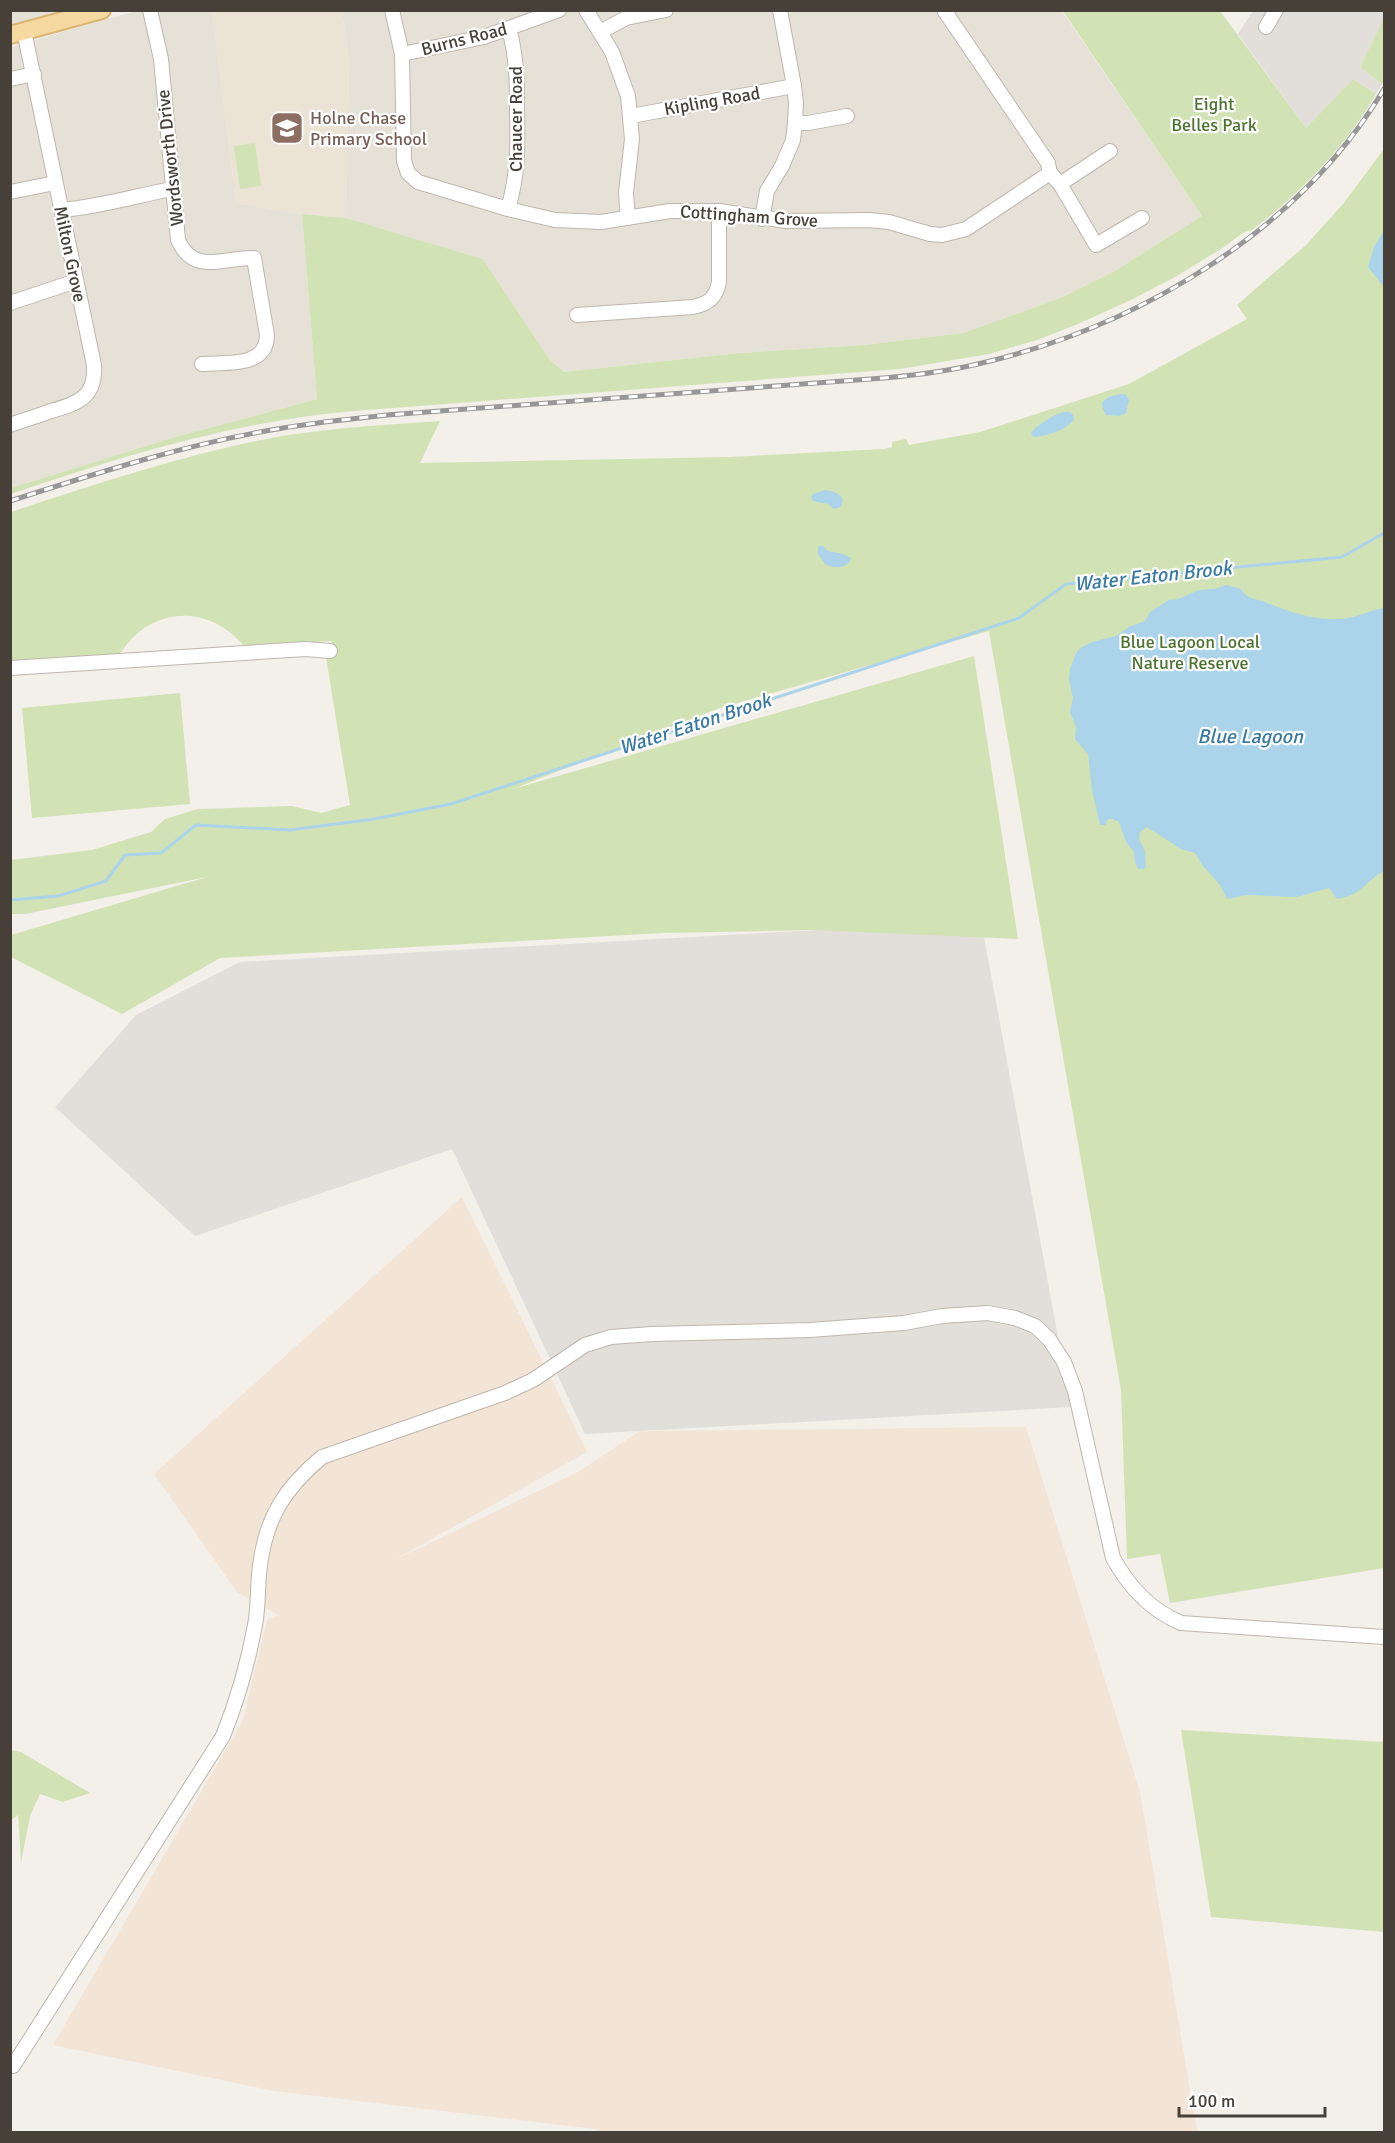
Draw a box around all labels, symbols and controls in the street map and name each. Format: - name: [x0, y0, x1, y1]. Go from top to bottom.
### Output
- street label: Burns Road: [419, 18, 509, 60]
- street label: Chaucer Road: [505, 66, 527, 172]
- street label: Kipling Road: [662, 82, 762, 120]
- street label: Wordsworth Drive: [152, 89, 188, 227]
- park label: Eight Belles Park: [1171, 93, 1257, 136]
- place label: Holne Chase Primary School: [310, 107, 427, 150]
- school or university icon: Holne Chase Primary School: [269, 110, 305, 146]
- street label: Cottingham Grove: [679, 200, 819, 232]
- street label: Milton Grove: [49, 204, 91, 304]
- water label: Water Eaton Brook: [1073, 555, 1235, 597]
- park label: Blue Lagoon Local Nature Reserve: [1120, 631, 1260, 674]
- water label: Water Eaton Brook: [616, 687, 776, 760]
- water label: Blue Lagoon: [1197, 724, 1304, 749]
- scale bar: [1179, 2080, 1324, 2118]
- text: 100 m: [1188, 2090, 1235, 2112]

